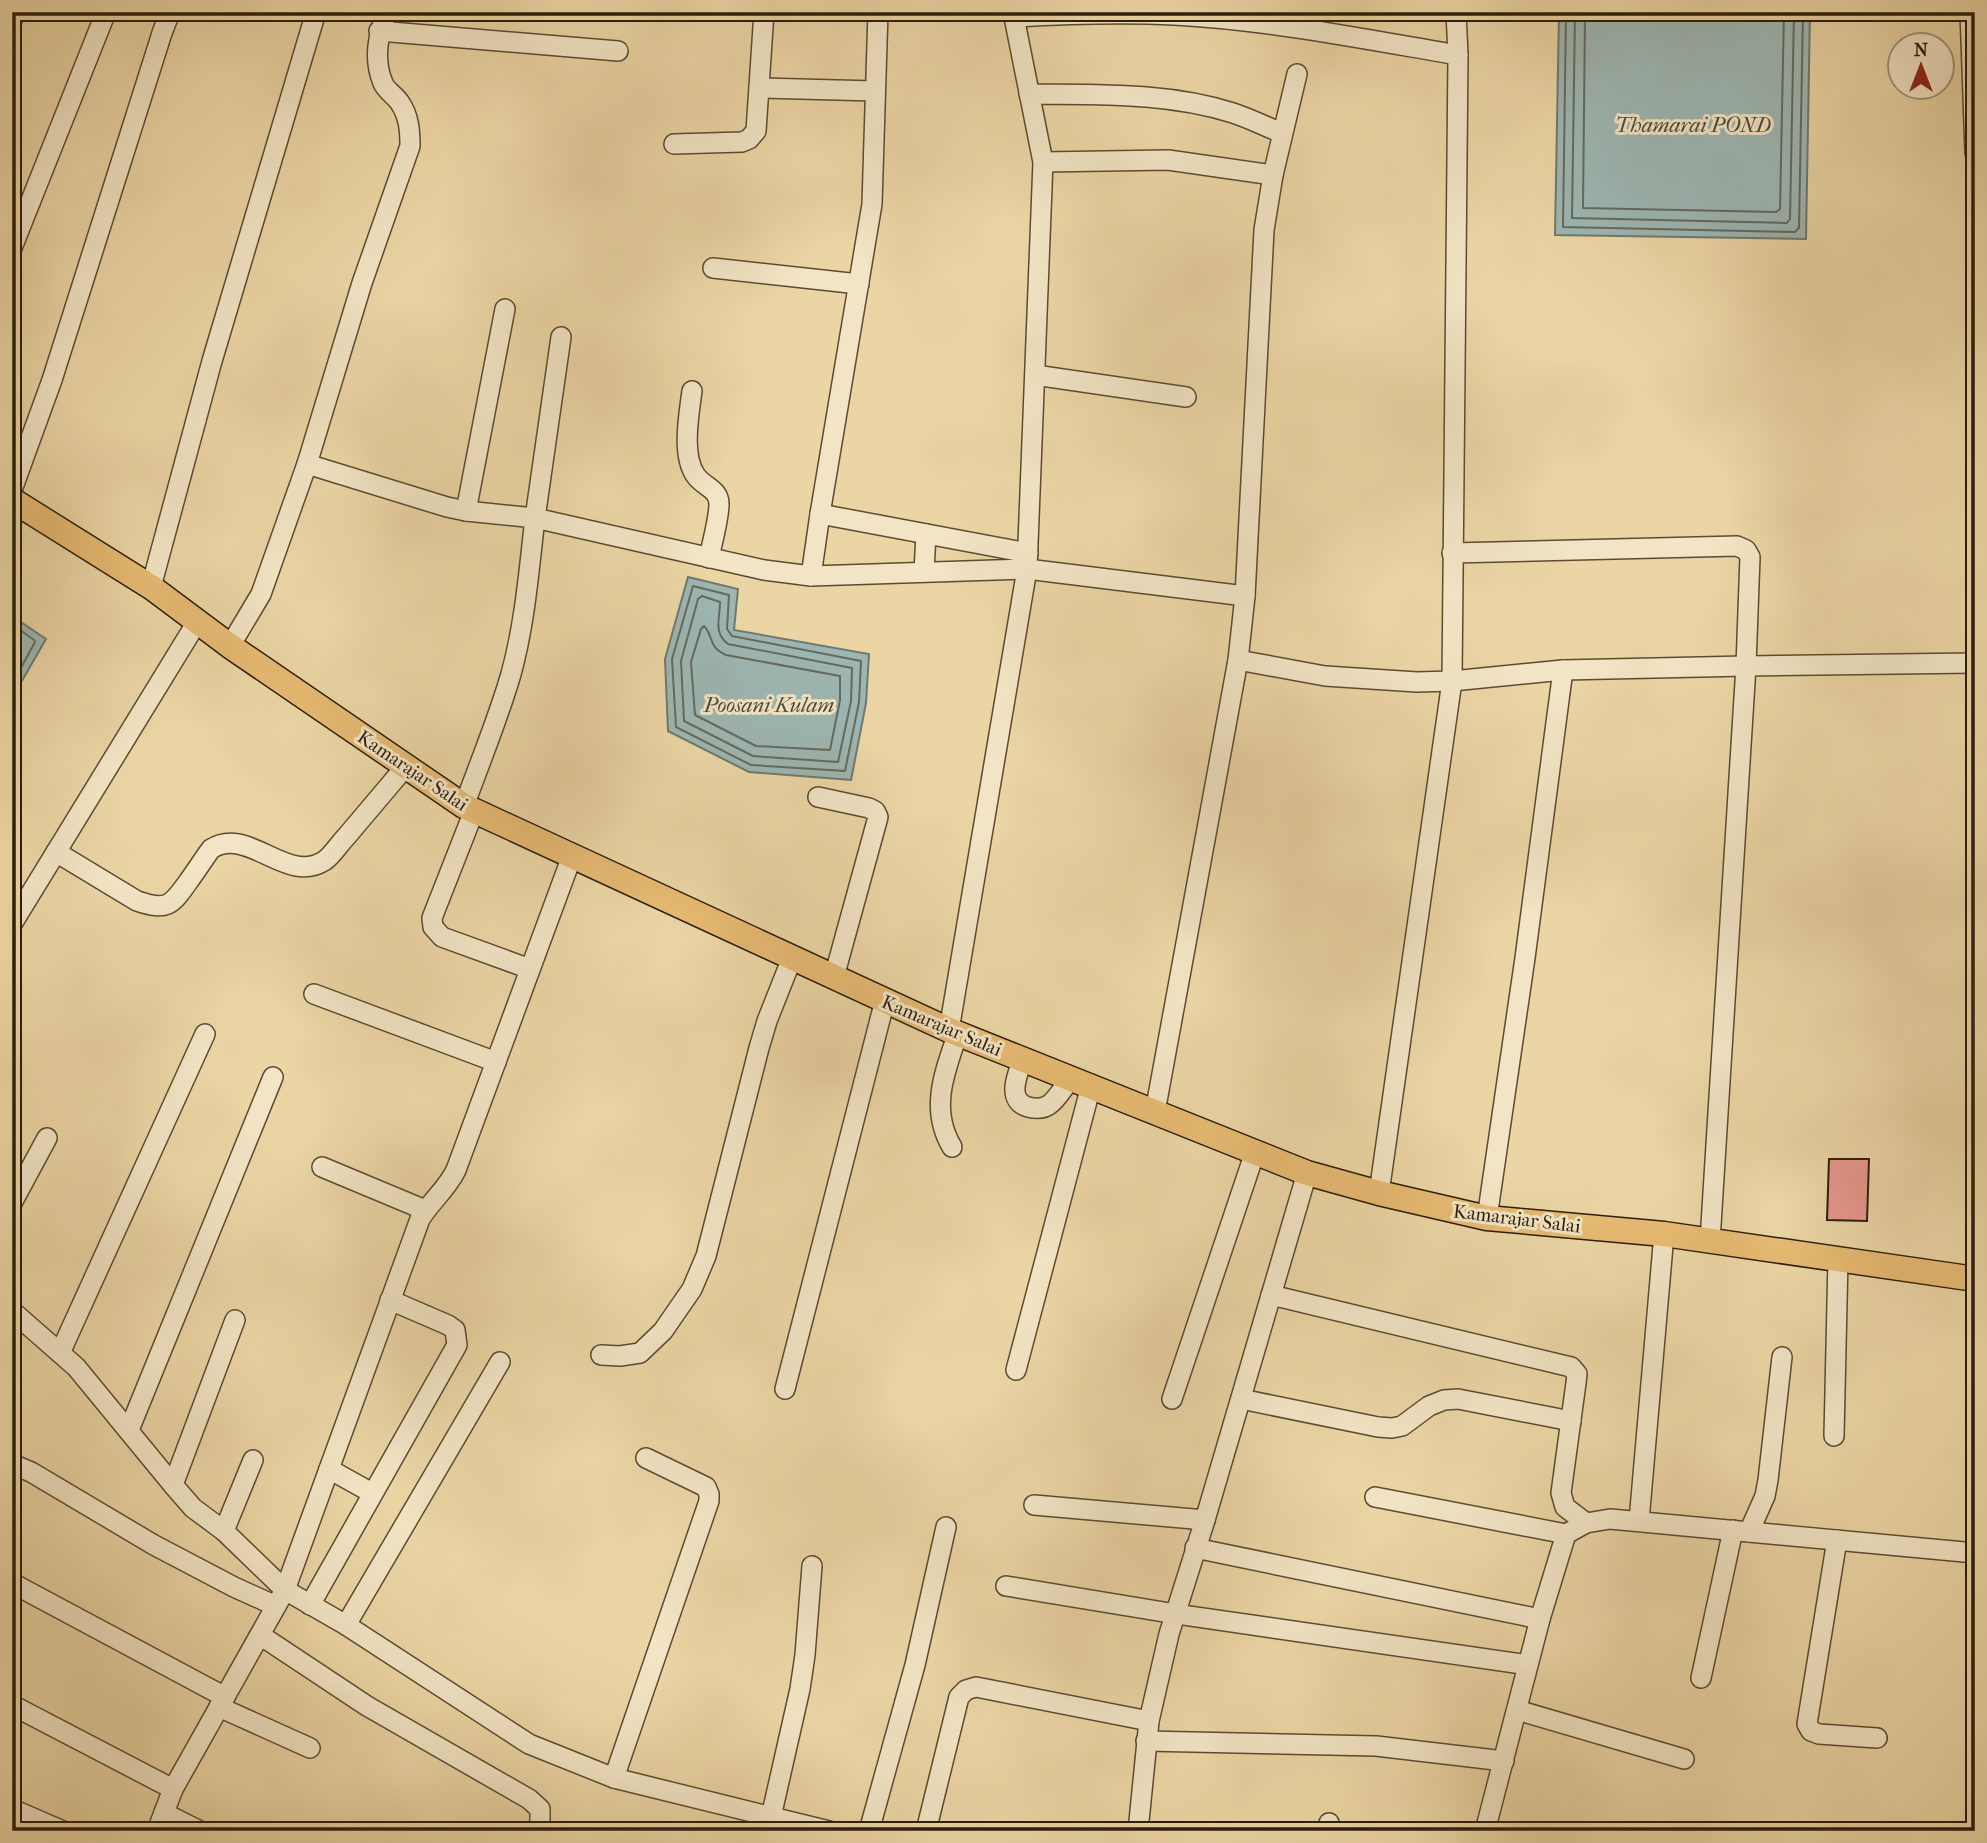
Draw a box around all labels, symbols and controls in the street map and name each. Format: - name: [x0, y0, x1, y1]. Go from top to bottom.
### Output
- north arrow: [1885, 32, 1955, 102]
- text: N: [1914, 39, 1929, 61]
- water label: Thamarai POND: [1615, 113, 1771, 137]
- water label: Poosani Kulam: [703, 693, 834, 717]
- street label: Kamarajar Salai: [353, 726, 472, 816]
- street label: Kamarajar Salai: [878, 991, 1005, 1061]
- street label: Kamarajar Salai: [1452, 1200, 1582, 1238]

